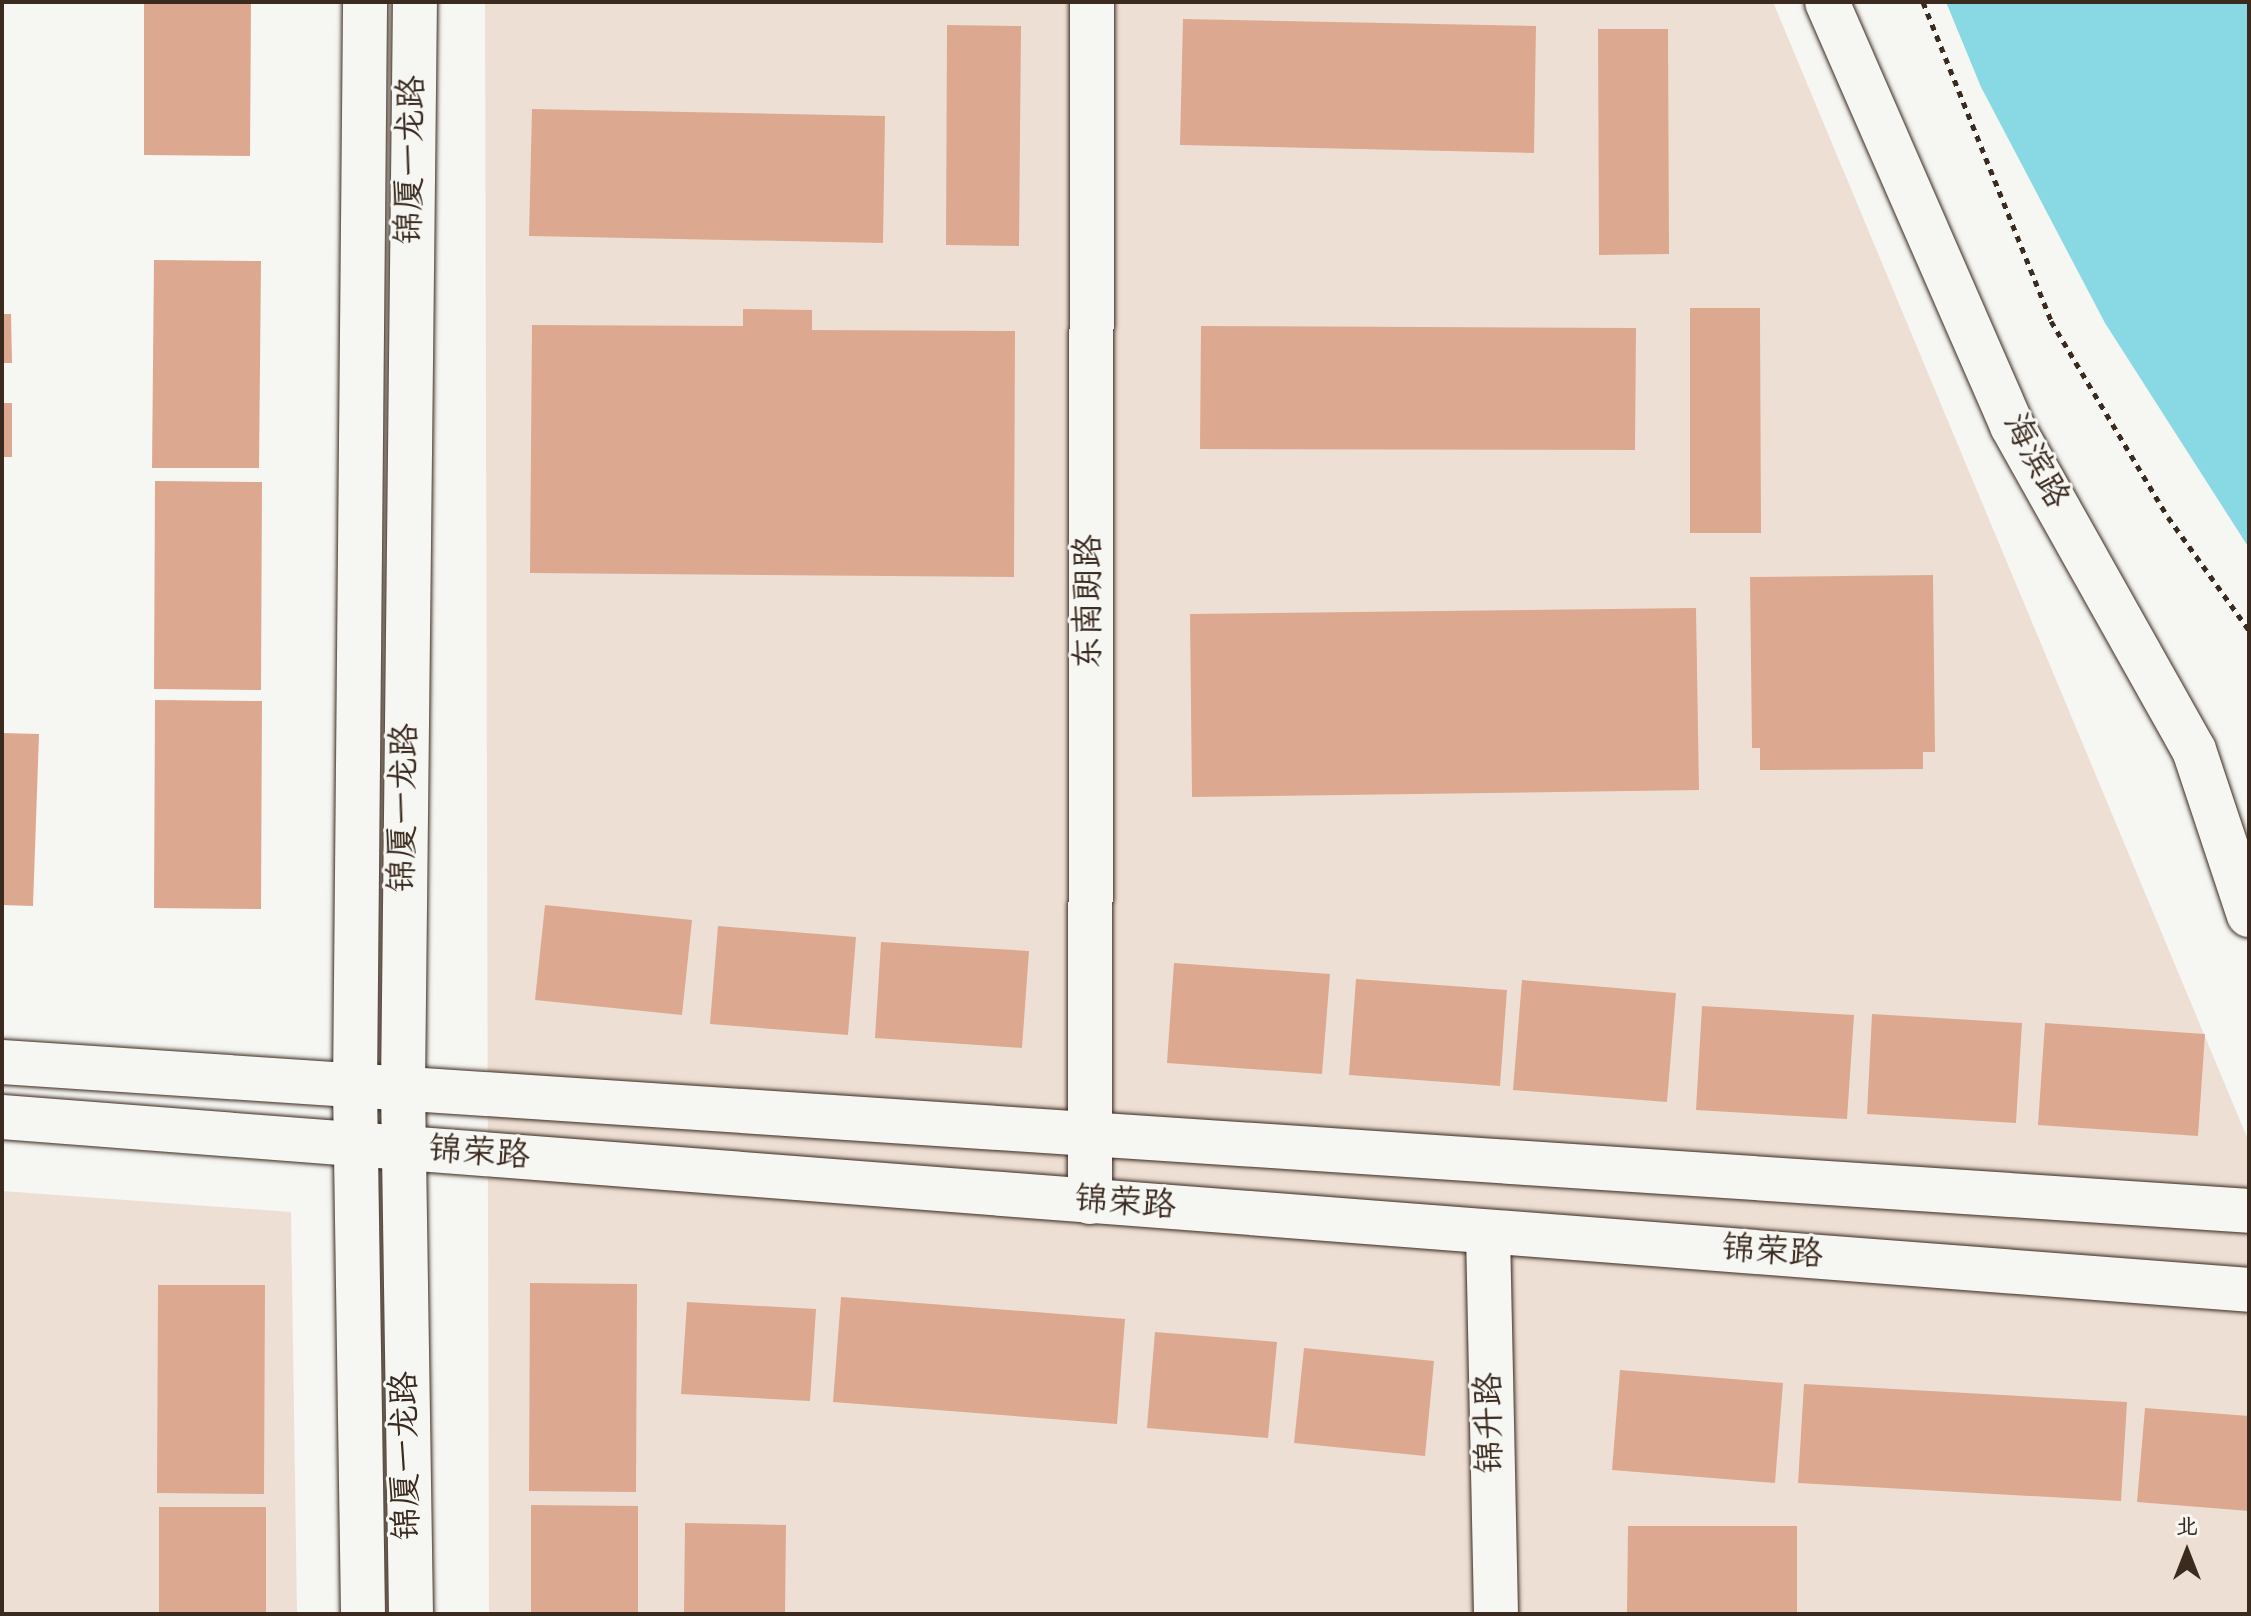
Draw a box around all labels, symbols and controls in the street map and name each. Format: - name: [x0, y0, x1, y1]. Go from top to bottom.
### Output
- street label: 锦厦一龙路: [391, 75, 435, 245]
- street label: 海滨路: [1992, 407, 2076, 517]
- street label: 东南朗路: [1071, 534, 1111, 670]
- street label: 锦厦一龙路: [384, 723, 428, 893]
- street label: 锦荣路: [427, 1131, 531, 1179]
- street label: 锦荣路: [1073, 1181, 1177, 1229]
- street label: 锦荣路: [1720, 1230, 1824, 1278]
- street label: 锦厦一龙路: [386, 1371, 430, 1541]
- street label: 锦升路: [1471, 1372, 1513, 1474]
- north arrow: [2147, 1512, 2227, 1592]
- text: 北: [2176, 1512, 2198, 1544]

